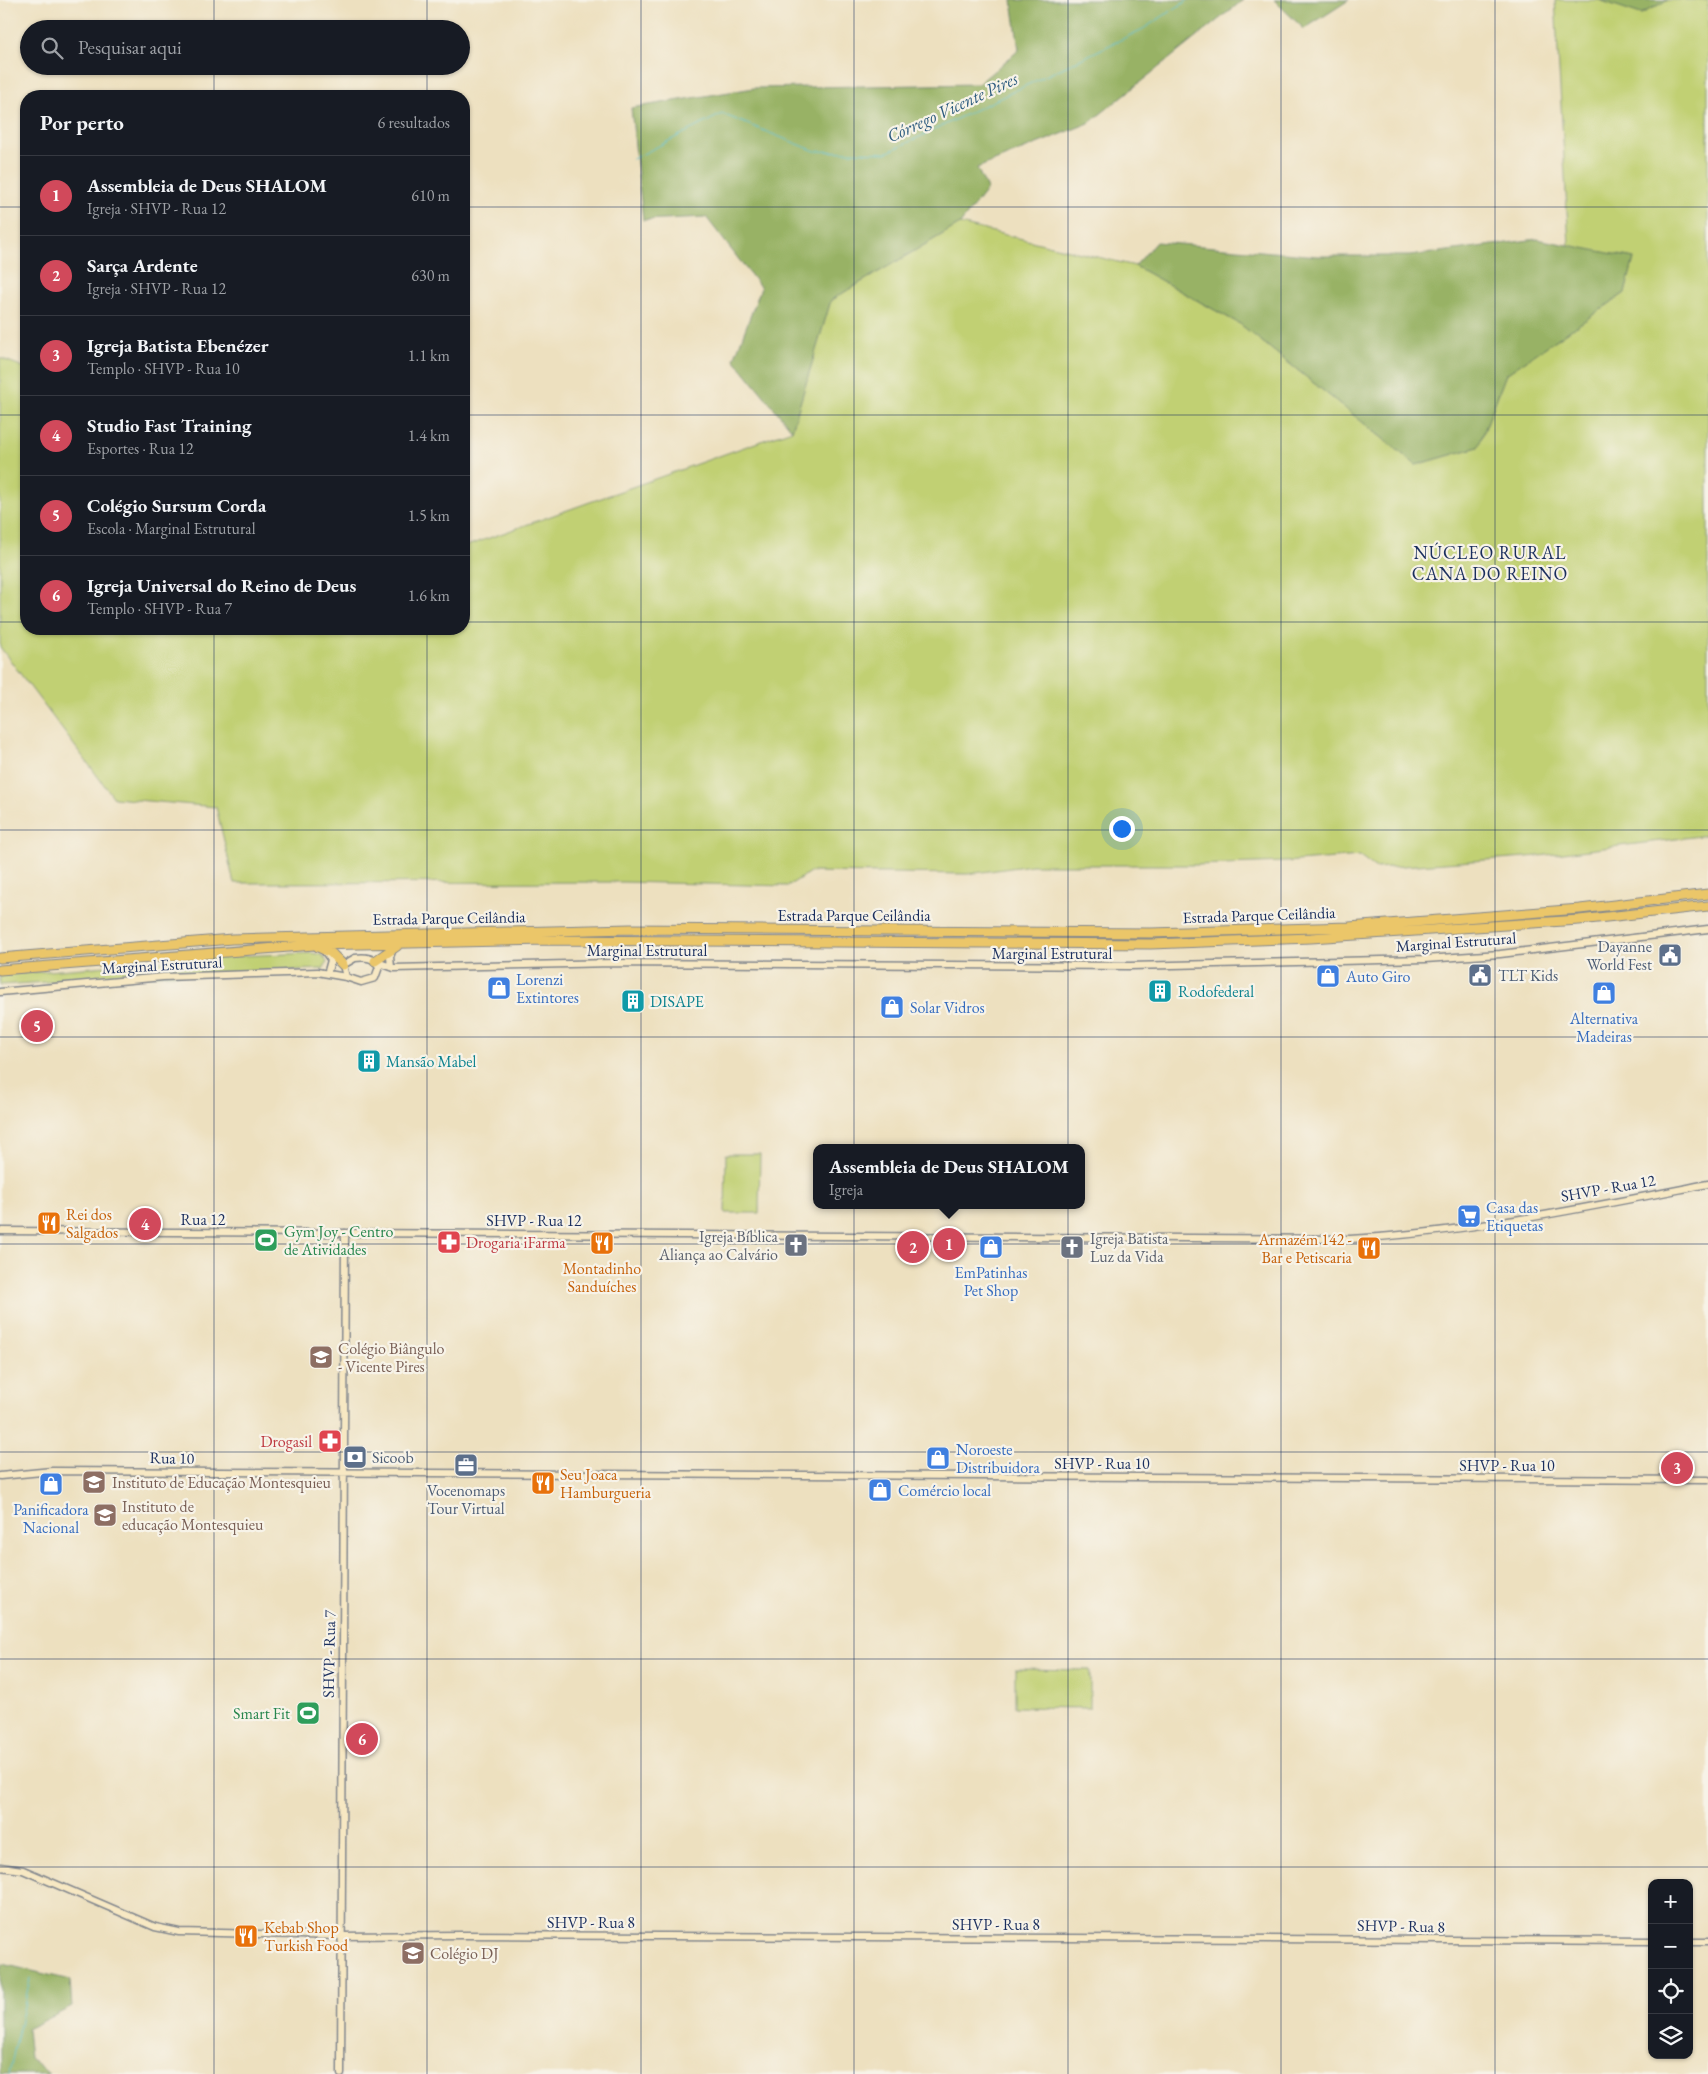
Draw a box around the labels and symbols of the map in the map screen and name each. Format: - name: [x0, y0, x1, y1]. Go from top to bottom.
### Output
- water label: Córrego Vicente Pires: [883, 66, 1022, 148]
- district label: NÚCLEO RURAL CANA DO REINO: [1412, 541, 1568, 585]
- your location: [1109, 816, 1135, 842]
- street label: Estrada Parque Ceilândia: [1182, 902, 1337, 928]
- street label: Estrada Parque Ceilândia: [777, 905, 931, 926]
- street label: Estrada Parque Ceilândia: [372, 906, 526, 930]
- street label: Marginal Estrutural: [1395, 927, 1517, 957]
- place label: Dayanne World Fest: [1586, 936, 1652, 975]
- street label: Marginal Estrutural: [587, 940, 707, 961]
- public building icon: Dayanne World Fest: [1657, 942, 1683, 968]
- street label: Marginal Estrutural: [992, 943, 1112, 964]
- street label: Marginal Estrutural: [101, 951, 223, 979]
- public building icon: TLT Kids: [1467, 962, 1493, 988]
- shop icon: Auto Giro: [1315, 963, 1341, 989]
- place label: TLT Kids: [1498, 965, 1558, 986]
- place label: Auto Giro: [1345, 966, 1411, 987]
- place label: Lorenzi Extintores: [516, 969, 579, 1008]
- shop icon: Lorenzi Extintores: [486, 975, 512, 1001]
- building icon: Rodofederal: [1147, 978, 1173, 1004]
- shop icon: Alternativa Madeiras: [1591, 980, 1617, 1006]
- place label: Rodofederal: [1178, 981, 1254, 1002]
- building icon: DISAPE: [620, 988, 646, 1014]
- place label: DISAPE: [650, 991, 704, 1012]
- shop icon: Solar Vidros: [879, 994, 905, 1020]
- place label: Solar Vidros: [910, 997, 985, 1018]
- pin: 5: [21, 1007, 53, 1045]
- place label: Alternativa Madeiras: [1569, 1008, 1639, 1047]
- building icon: Mansão Mabel: [356, 1048, 382, 1074]
- place label: Mansão Mabel: [386, 1051, 477, 1072]
- street label: SHVP - Rua 12: [1559, 1169, 1657, 1207]
- place label: Casa das Etiquetas: [1486, 1197, 1543, 1236]
- supermarket icon: Casa das Etiquetas: [1456, 1203, 1482, 1229]
- place label: Rei dos Salgados: [66, 1204, 118, 1243]
- pin: 4: [129, 1205, 161, 1243]
- street label: Rua 12: [181, 1209, 226, 1230]
- restaurant icon: Rei dos Salgados: [36, 1210, 62, 1236]
- street label: SHVP - Rua 12: [486, 1210, 582, 1231]
- place label: Gym Joy - Centro de Atividades: [284, 1221, 393, 1260]
- pin: 1: [933, 1225, 965, 1263]
- place label: Igreja Bíblica Aliança ao Calvário: [658, 1226, 779, 1265]
- sports icon: Gym Joy - Centro de Atividades: [253, 1227, 279, 1253]
- pin: 2: [897, 1228, 929, 1266]
- place label: Igreja Batista Luz da Vida: [1090, 1228, 1169, 1267]
- pharmacy icon: Drogaria iFarma: [436, 1229, 462, 1255]
- place label: Armazém 142 - Bar e Petiscaria: [1258, 1229, 1353, 1268]
- restaurant icon: Montadinho Sanduíches: [589, 1230, 615, 1256]
- place label: Drogaria iFarma: [466, 1232, 566, 1253]
- church icon: Igreja Bíblica Aliança ao Calvário: [783, 1232, 809, 1258]
- shop icon: EmPatinhas Pet Shop: [978, 1234, 1004, 1260]
- church icon: Igreja Batista Luz da Vida: [1059, 1234, 1085, 1260]
- restaurant icon: Armazém 142 - Bar e Petiscaria: [1356, 1235, 1382, 1261]
- place label: Montadinho Sanduíches: [563, 1258, 641, 1297]
- place label: EmPatinhas Pet Shop: [954, 1262, 1028, 1301]
- place label: Colégio Biângulo - Vicente Pires: [338, 1338, 444, 1377]
- school or university icon: Colégio Biângulo - Vicente Pires: [308, 1344, 334, 1370]
- pharmacy icon: Drogasil: [317, 1428, 343, 1454]
- place label: Drogasil: [260, 1431, 312, 1452]
- place label: Noroeste Distribuidora: [956, 1439, 1040, 1478]
- bank icon: Sicoob: [342, 1444, 368, 1470]
- shop icon: Noroeste Distribuidora: [925, 1445, 951, 1471]
- street label: Rua 10: [149, 1447, 195, 1469]
- place label: Sicoob: [372, 1447, 414, 1468]
- pin: 3: [1661, 1449, 1693, 1487]
- office icon: Vocenomaps Tour Virtual: [453, 1452, 479, 1478]
- street label: SHVP - Rua 10: [1054, 1453, 1150, 1474]
- street label: SHVP - Rua 10: [1459, 1455, 1555, 1476]
- place label: Seu Joaca Hamburgueria: [560, 1464, 652, 1503]
- school or university icon: Instituto de Educação Montesquieu: [81, 1469, 107, 1495]
- restaurant icon: Seu Joaca Hamburgueria: [530, 1470, 556, 1496]
- shop icon: Panificadora Nacional: [38, 1471, 64, 1497]
- place label: Instituto de Educação Montesquieu: [112, 1472, 332, 1493]
- shop icon: Comércio local: [867, 1477, 893, 1503]
- place label: Vocenomaps Tour Virtual: [427, 1480, 505, 1519]
- place label: Comércio local: [898, 1480, 991, 1501]
- place label: Instituto de educação Montesquieu: [122, 1496, 264, 1535]
- place label: Panificadora Nacional: [13, 1499, 89, 1538]
- school or university icon: Instituto de educação Montesquieu: [92, 1502, 118, 1528]
- street label: SHVP - Rua 7: [318, 1610, 340, 1698]
- sports icon: Smart Fit: [295, 1700, 321, 1726]
- place label: Smart Fit: [233, 1703, 290, 1724]
- pin: 6: [346, 1720, 378, 1758]
- street label: SHVP - Rua 8: [547, 1912, 635, 1933]
- street label: SHVP - Rua 8: [952, 1914, 1040, 1935]
- street label: SHVP - Rua 8: [1357, 1915, 1445, 1937]
- place label: Kebab Shop Turkish Food: [264, 1917, 349, 1956]
- restaurant icon: Kebab Shop Turkish Food: [233, 1923, 259, 1949]
- school or university icon: Colégio DJ: [400, 1940, 426, 1966]
- place label: Colégio DJ: [430, 1943, 499, 1964]

